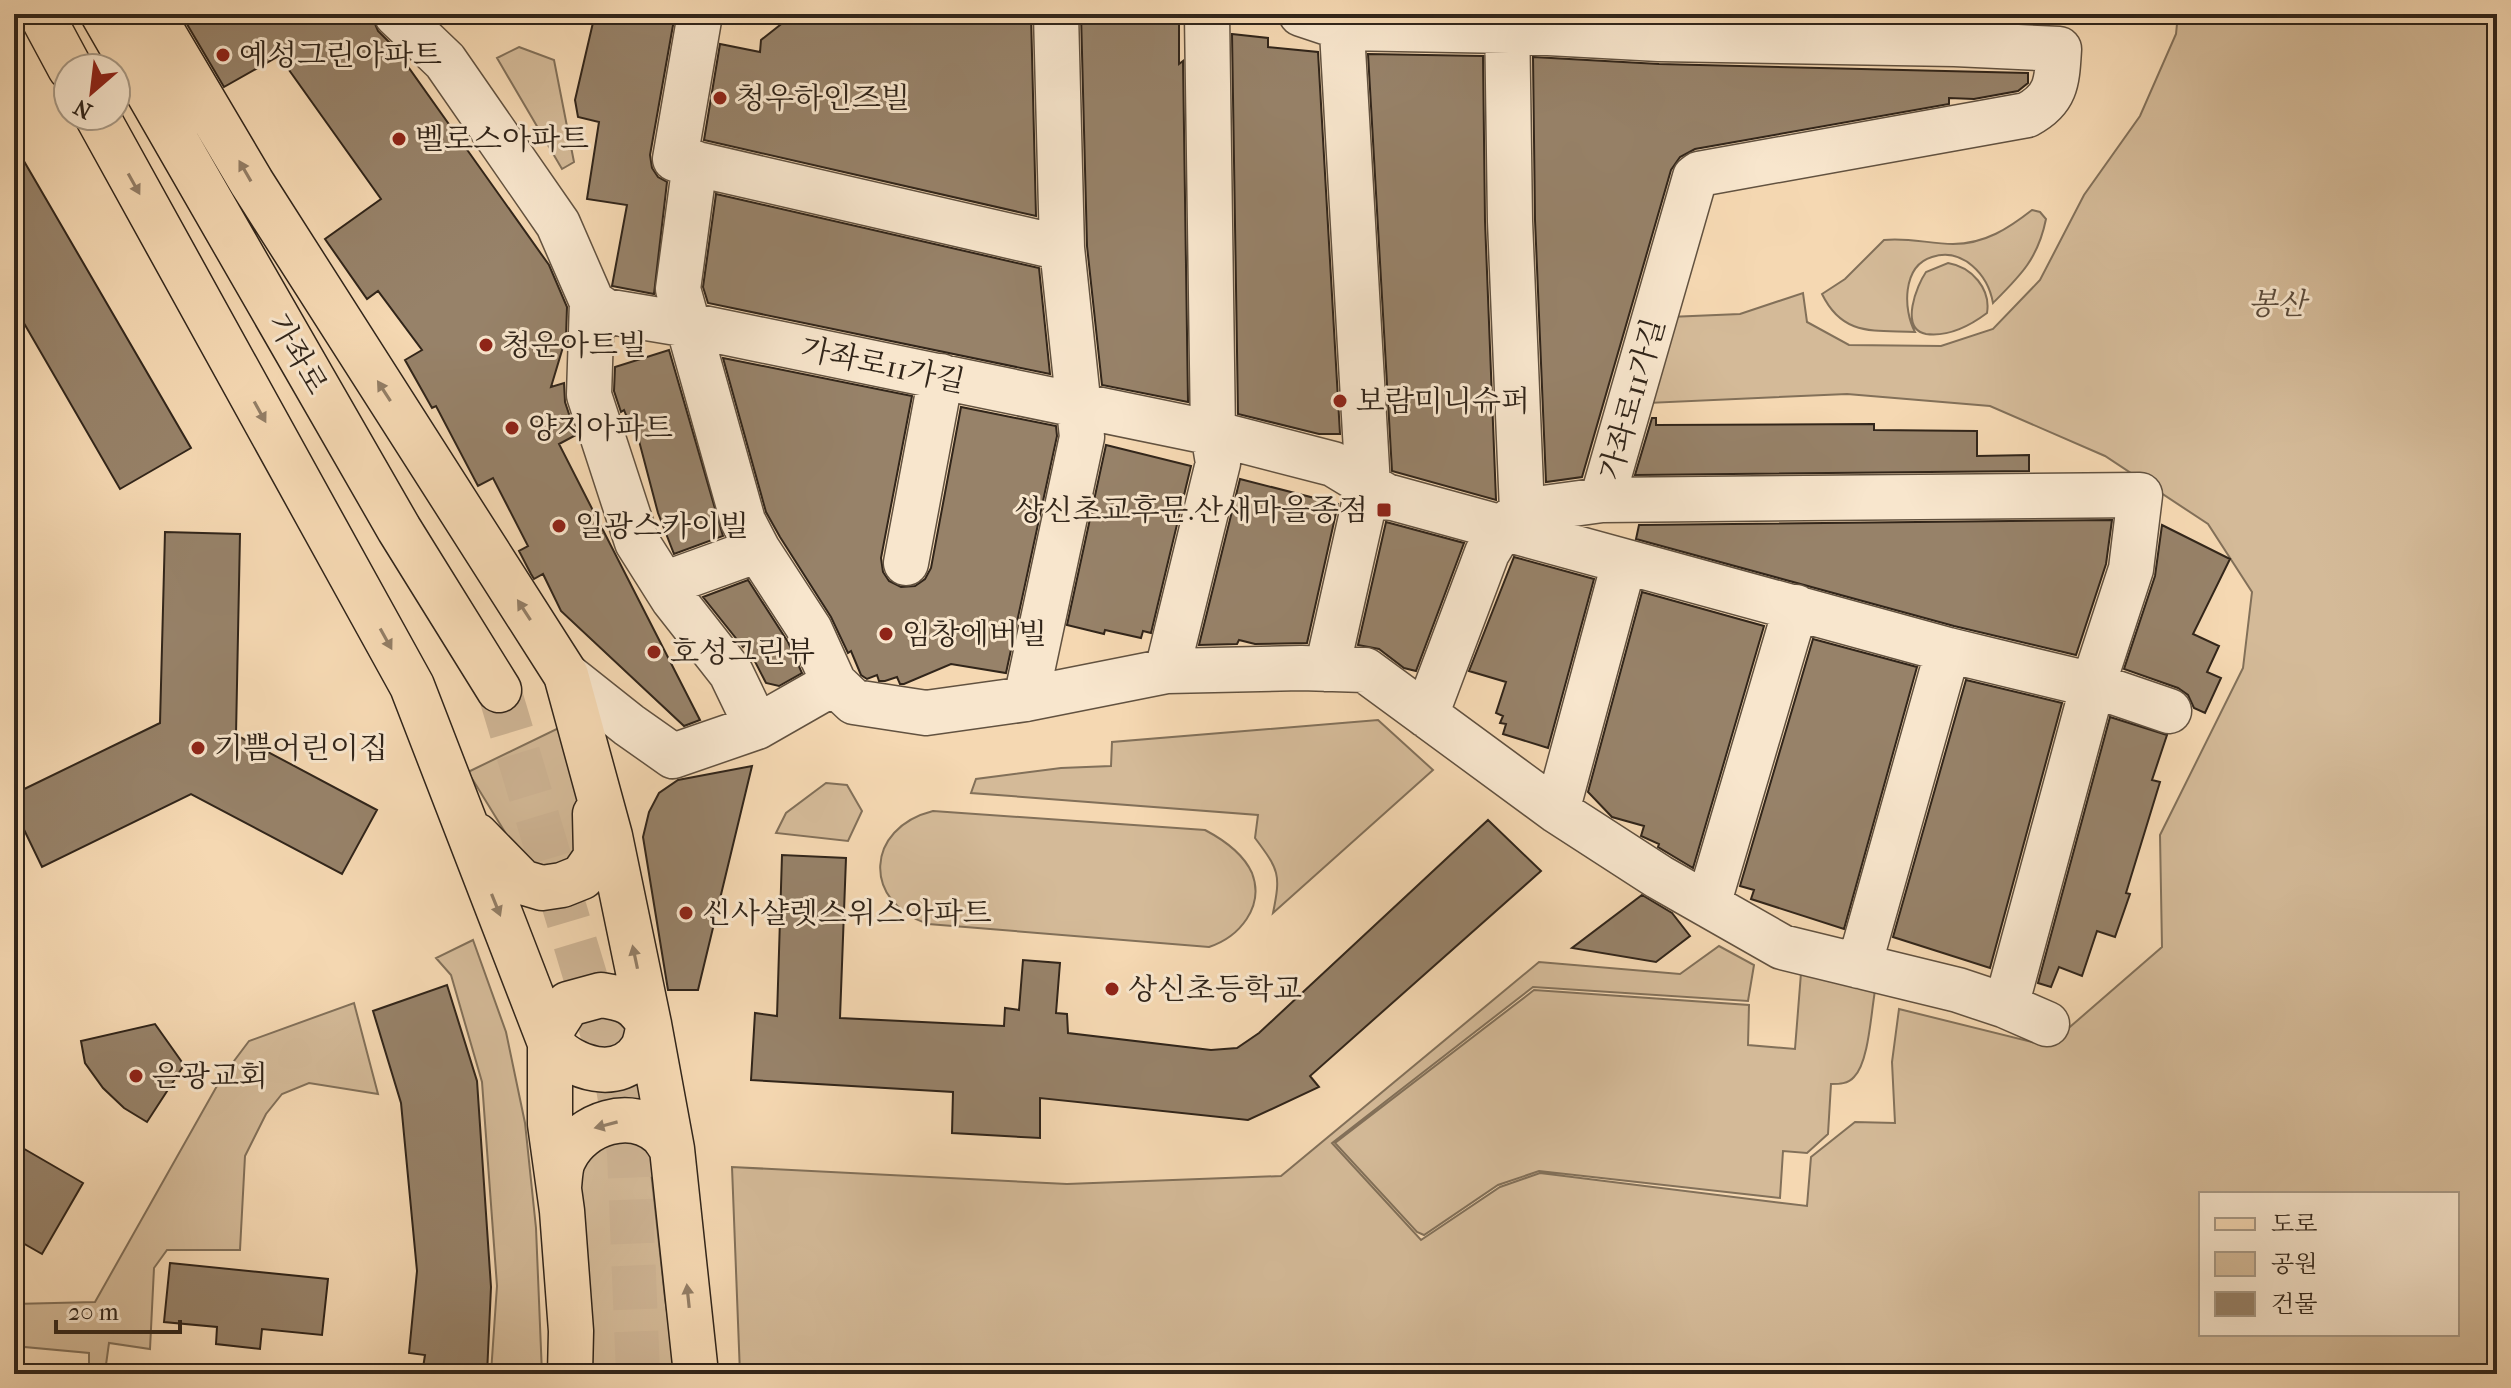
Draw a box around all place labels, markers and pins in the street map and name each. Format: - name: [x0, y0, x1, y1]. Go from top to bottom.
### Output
- place label: 예성그린아파트: [239, 38, 442, 73]
- marker: 예성그린아파트: [214, 46, 232, 64]
- place label: 청우하인즈빌: [736, 81, 910, 116]
- marker: 청우하인즈빌: [711, 89, 729, 107]
- place label: 벨로스아파트: [415, 122, 589, 157]
- marker: 벨로스아파트: [390, 130, 408, 148]
- place label: 청운아트빌: [502, 328, 647, 363]
- marker: 청운아트빌: [477, 336, 495, 354]
- place label: 보람미니슈퍼: [1356, 384, 1530, 419]
- marker: 보람미니슈퍼: [1331, 392, 1349, 410]
- place label: 양지아파트: [528, 411, 673, 446]
- marker: 양지아파트: [503, 419, 521, 437]
- place label: 상신초교후문.산새마을종점: [1014, 493, 1368, 528]
- marker: 상신초교후문.산새마을종점: [1375, 501, 1393, 519]
- place label: 일광스카이빌: [575, 509, 749, 544]
- marker: 일광스카이빌: [550, 517, 568, 535]
- place label: 임창에버빌: [902, 617, 1047, 652]
- marker: 임창에버빌: [877, 625, 895, 643]
- place label: 호성그린뷰: [670, 635, 815, 670]
- marker: 호성그린뷰: [645, 643, 663, 661]
- place label: 기쁨어린이집: [214, 731, 388, 766]
- marker: 기쁨어린이집: [189, 739, 207, 757]
- place label: 신사샬렛스위스아파트: [702, 896, 992, 931]
- marker: 신사샬렛스위스아파트: [677, 904, 695, 922]
- place label: 상신초등학교: [1128, 972, 1302, 1007]
- marker: 상신초등학교: [1103, 980, 1121, 998]
- place label: 은광교회: [152, 1059, 268, 1094]
- marker: 은광교회: [127, 1067, 145, 1085]

